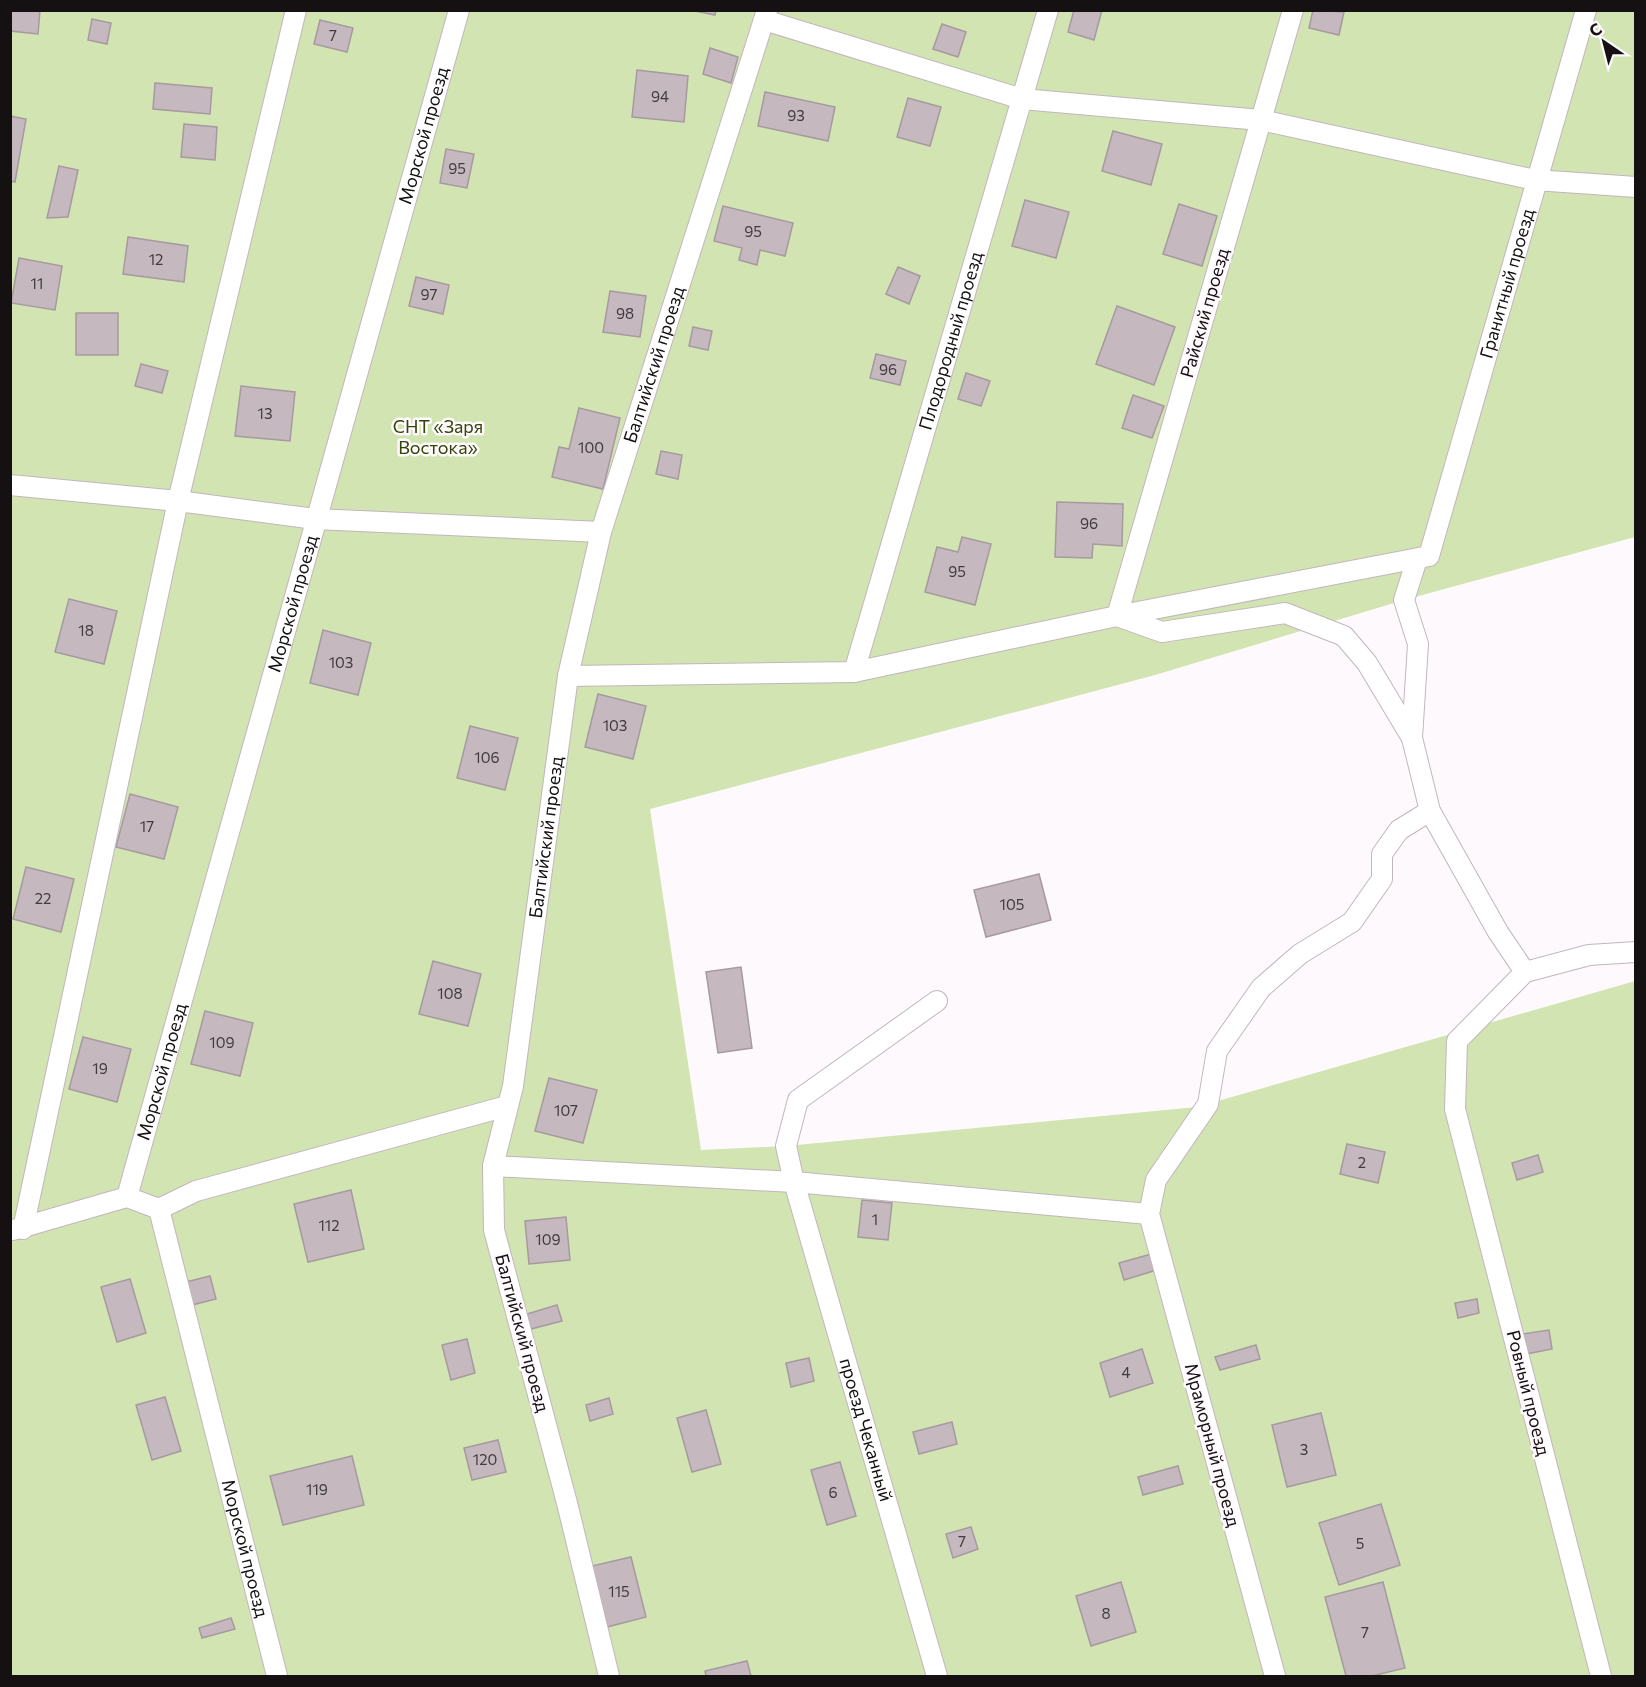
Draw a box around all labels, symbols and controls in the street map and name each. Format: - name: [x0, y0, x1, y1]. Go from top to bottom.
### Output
- north arrow: [1574, 12, 1634, 72]
- text: С: [1585, 18, 1605, 40]
- house number: 7: [329, 26, 337, 44]
- street label: Морской проезд: [393, 64, 453, 207]
- house number: 94: [651, 87, 669, 105]
- house number: 93: [787, 106, 805, 124]
- house number: 95: [448, 159, 466, 177]
- street label: Гранитный проезд: [1474, 205, 1538, 361]
- house number: 95: [744, 222, 762, 240]
- street label: Райский проезд: [1175, 245, 1233, 380]
- street label: Плодородный проезд: [914, 248, 987, 432]
- house number: 12: [149, 250, 163, 268]
- house number: 11: [31, 274, 43, 292]
- street label: Балтийский проезд: [618, 283, 689, 446]
- house number: 97: [421, 285, 438, 303]
- house number: 98: [616, 304, 634, 322]
- house number: 96: [879, 360, 897, 378]
- house number: 13: [258, 404, 272, 422]
- park label: СНТ «Заря Востока»: [393, 415, 483, 458]
- house number: 100: [578, 438, 604, 456]
- house number: 96: [1080, 514, 1098, 532]
- street label: Морской проезд: [262, 532, 322, 675]
- house number: 95: [948, 562, 966, 580]
- house number: 18: [78, 621, 94, 639]
- house number: 103: [329, 653, 353, 671]
- house number: 103: [603, 716, 627, 734]
- house number: 106: [474, 748, 500, 766]
- street label: Балтийский проезд: [524, 754, 567, 920]
- house number: 17: [140, 817, 154, 835]
- house number: 22: [35, 889, 51, 907]
- house number: 105: [1000, 895, 1024, 913]
- house number: 108: [437, 984, 463, 1002]
- street label: Морской проезд: [131, 1000, 191, 1143]
- house number: 109: [209, 1033, 235, 1051]
- house number: 19: [92, 1059, 108, 1077]
- house number: 107: [554, 1101, 578, 1119]
- house number: 2: [1358, 1153, 1366, 1171]
- house number: 1: [872, 1210, 878, 1228]
- house number: 112: [318, 1216, 340, 1234]
- house number: 109: [535, 1230, 561, 1248]
- street label: Балтийский проезд: [491, 1251, 555, 1415]
- street label: Ровный проезд: [1503, 1328, 1555, 1458]
- street label: проезд Чеканный: [835, 1355, 898, 1504]
- street label: Мраморный проезд: [1181, 1361, 1246, 1529]
- house number: 4: [1122, 1363, 1131, 1381]
- house number: 3: [1300, 1440, 1308, 1458]
- house number: 120: [473, 1450, 497, 1468]
- street label: Морской проезд: [218, 1477, 274, 1620]
- house number: 119: [306, 1480, 328, 1498]
- house number: 6: [828, 1483, 838, 1501]
- house number: 7: [958, 1532, 966, 1550]
- house number: 5: [1356, 1534, 1364, 1552]
- house number: 115: [608, 1582, 630, 1600]
- house number: 8: [1101, 1604, 1111, 1622]
- house number: 7: [1361, 1623, 1369, 1641]

